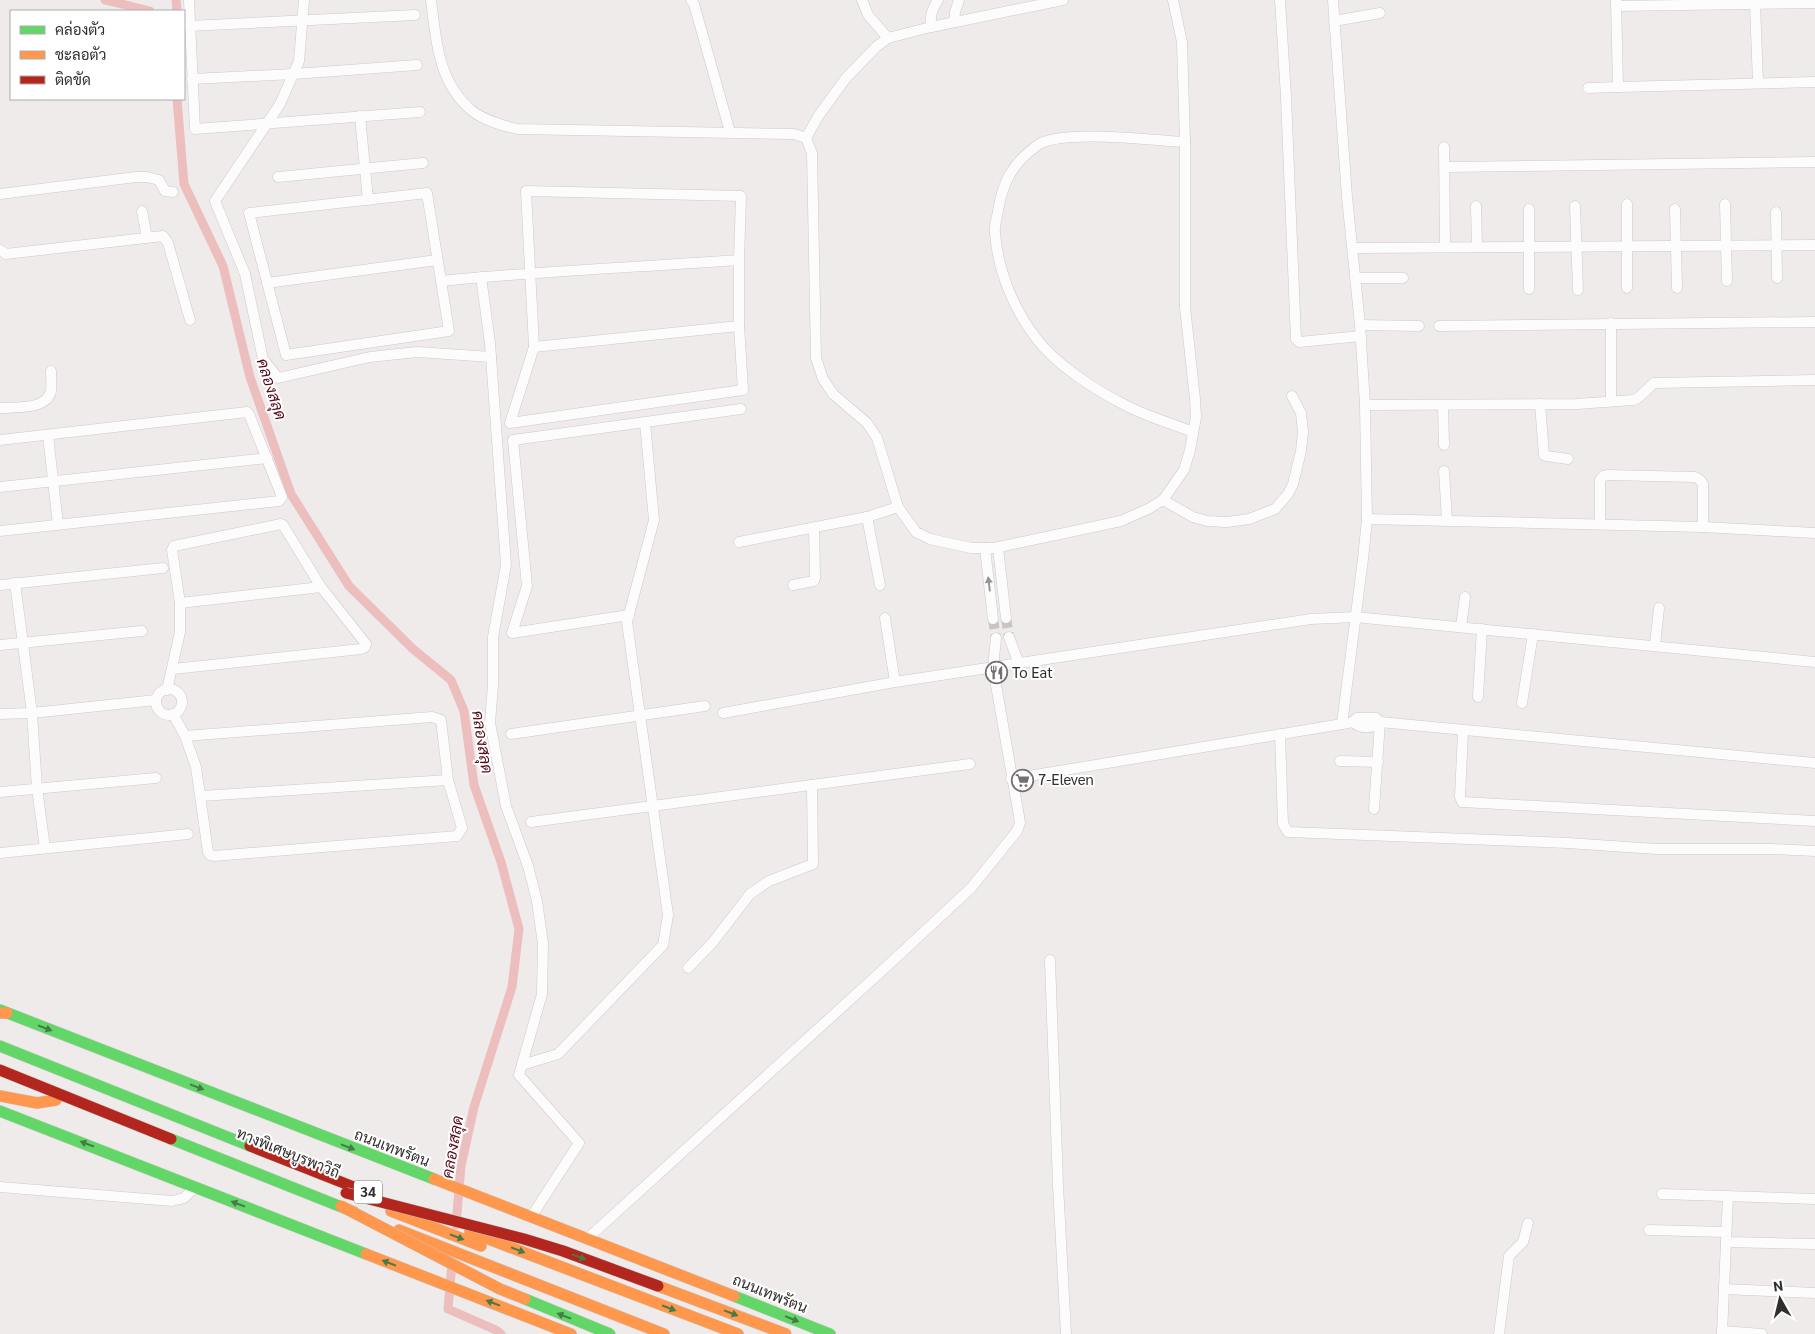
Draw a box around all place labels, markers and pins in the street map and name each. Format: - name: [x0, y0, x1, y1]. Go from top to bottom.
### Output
- restaurant icon: To Eat: [984, 661, 1008, 685]
- place label: To Eat: [1012, 662, 1053, 681]
- supermarket icon: 7-Eleven: [1010, 768, 1034, 792]
- place label: 7-Eleven: [1038, 769, 1094, 788]

